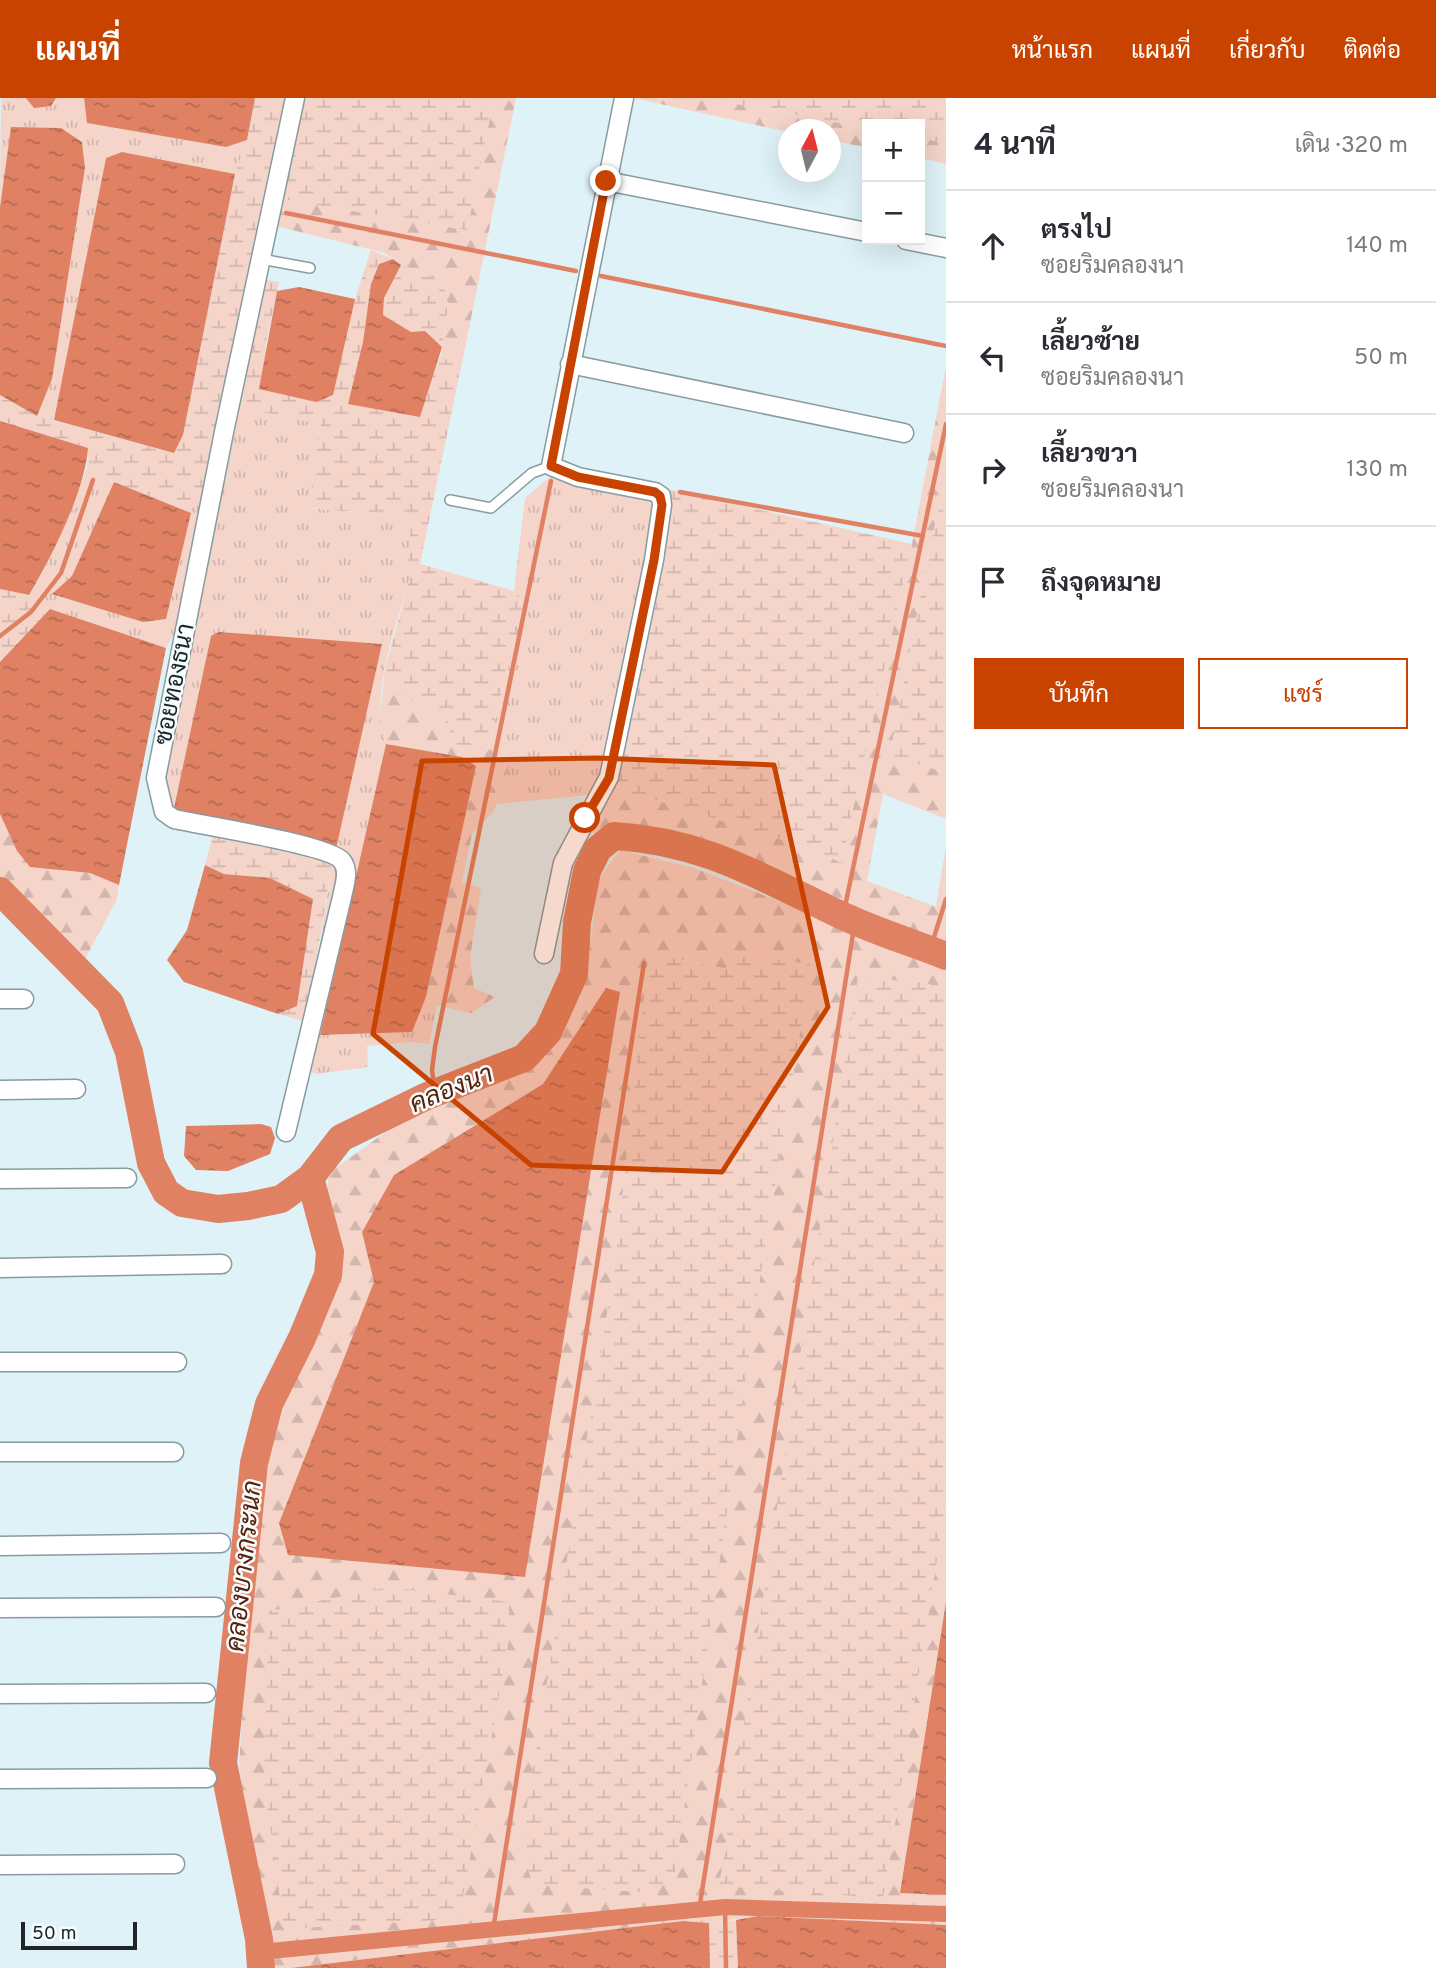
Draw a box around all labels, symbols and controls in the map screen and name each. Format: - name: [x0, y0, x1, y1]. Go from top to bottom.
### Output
- text: แผนที่: [35, 31, 121, 73]
- text: หน้าแรก: [1012, 37, 1093, 67]
- text: แผนที่: [1131, 37, 1191, 67]
- text: เกี่ยวกับ: [1229, 37, 1306, 67]
- text: ติดต่อ: [1344, 37, 1401, 67]
- north arrow: [778, 119, 841, 182]
- map controls: [862, 119, 925, 245]
- button: +: [862, 119, 925, 182]
- text: 4 นาที: [974, 128, 1056, 165]
- text: เดิน · 320 m: [1295, 132, 1408, 161]
- route end: [590, 165, 621, 196]
- button: −: [862, 182, 925, 245]
- text: ตรงไป: [1041, 215, 1112, 248]
- icon: ahead: [974, 227, 1012, 265]
- text: 140 m: [1346, 232, 1408, 261]
- text: ซอยริมคลองนา: [1041, 253, 1184, 282]
- text: เลี้ยวซ้าย: [1041, 327, 1140, 360]
- icon: left: [974, 339, 1012, 377]
- text: 50 m: [1354, 344, 1408, 373]
- text: ซอยริมคลองนา: [1041, 365, 1184, 394]
- text: เลี้ยวขวา: [1041, 439, 1138, 472]
- icon: right: [974, 451, 1012, 489]
- text: 130 m: [1346, 456, 1408, 485]
- text: ซอยริมคลองนา: [1041, 477, 1184, 506]
- icon: arrive: [974, 563, 1012, 601]
- text: ถึงจุดหมาย: [1041, 568, 1162, 601]
- street label: ซอยทองธนา: [149, 621, 202, 748]
- button: บันทึก: [974, 658, 1184, 729]
- button: แชร์: [1198, 658, 1408, 729]
- route start: [569, 802, 600, 833]
- water label: คลองนา: [405, 1059, 498, 1122]
- water label: คลองบางกระนก: [220, 1479, 271, 1654]
- scale bar: [21, 1919, 136, 1951]
- text: 50 m: [32, 1922, 77, 1946]

